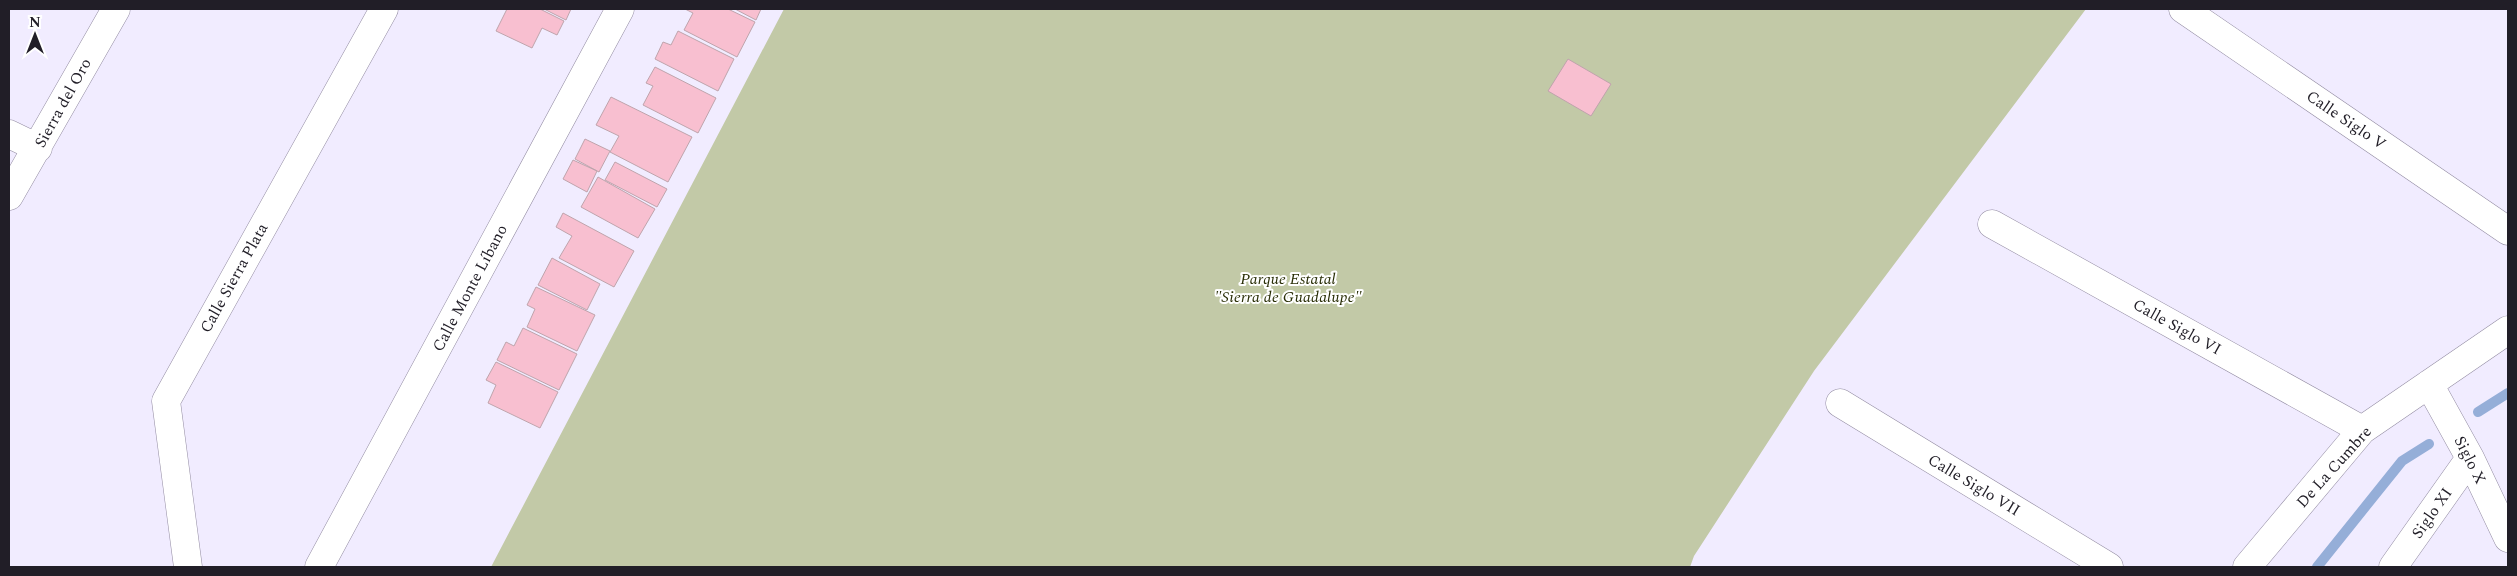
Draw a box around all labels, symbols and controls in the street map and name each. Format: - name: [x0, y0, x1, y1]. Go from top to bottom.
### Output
- north arrow: [10, 10, 60, 60]
- text: N: [29, 12, 41, 33]
- street label: Sierra del Oro: [28, 54, 98, 152]
- street label: Calle Siglo V: [2301, 84, 2391, 156]
- street label: Calle Sierra Plata: [194, 218, 274, 337]
- street label: Calle Monte Líbano: [426, 220, 514, 356]
- park label: Parque Estatal "Sierra de Guadalupe": [1214, 267, 1363, 309]
- street label: Calle Siglo VI: [2128, 293, 2226, 361]
- street label: De La Cumbre: [2291, 421, 2377, 513]
- street label: Siglo X: [2448, 432, 2492, 488]
- street label: Calle Siglo VII: [1923, 448, 2025, 522]
- street label: Siglo XI: [2406, 483, 2458, 543]

